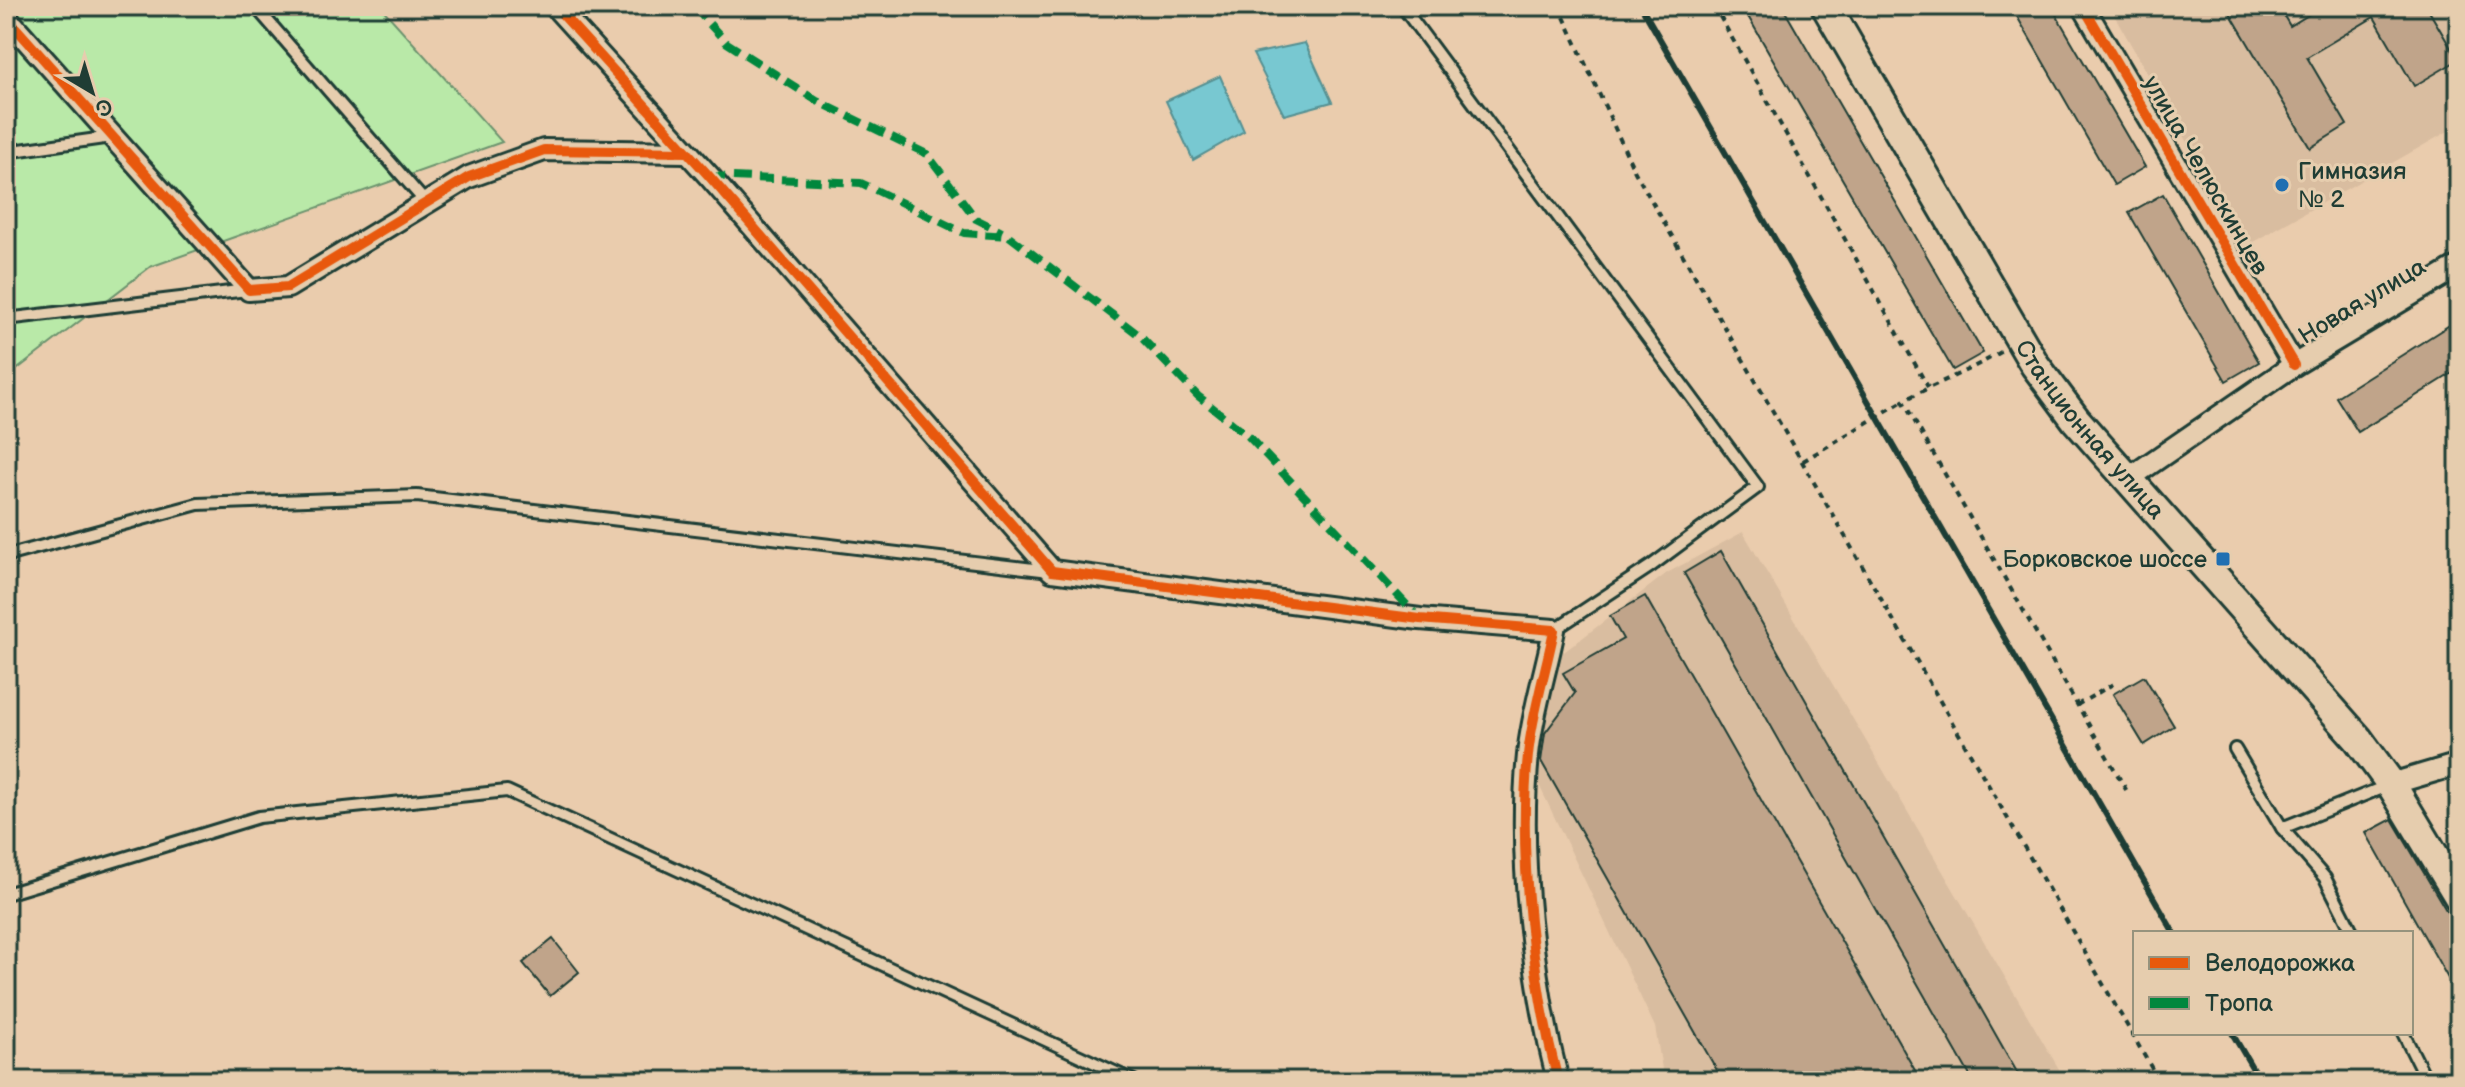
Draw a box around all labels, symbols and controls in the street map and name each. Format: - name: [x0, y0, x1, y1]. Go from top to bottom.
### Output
- north arrow: [52, 52, 132, 132]
- street label: улица Челюскинцев: [2137, 70, 2275, 280]
- text: С: [89, 91, 118, 122]
- place label: Гимназия № 2: [2298, 157, 2406, 214]
- marker: Гимназия № 2: [2273, 176, 2291, 194]
- street label: Новая улица: [2293, 252, 2431, 351]
- street label: Станционная улица: [2009, 335, 2171, 525]
- place label: Борковское шоссе: [2002, 545, 2207, 574]
- marker: Борковское шоссе: [2214, 550, 2232, 568]
- legend: [2133, 931, 2413, 1035]
- text: Велодорожка: [2205, 949, 2355, 978]
- text: Тропа: [2205, 989, 2273, 1018]

